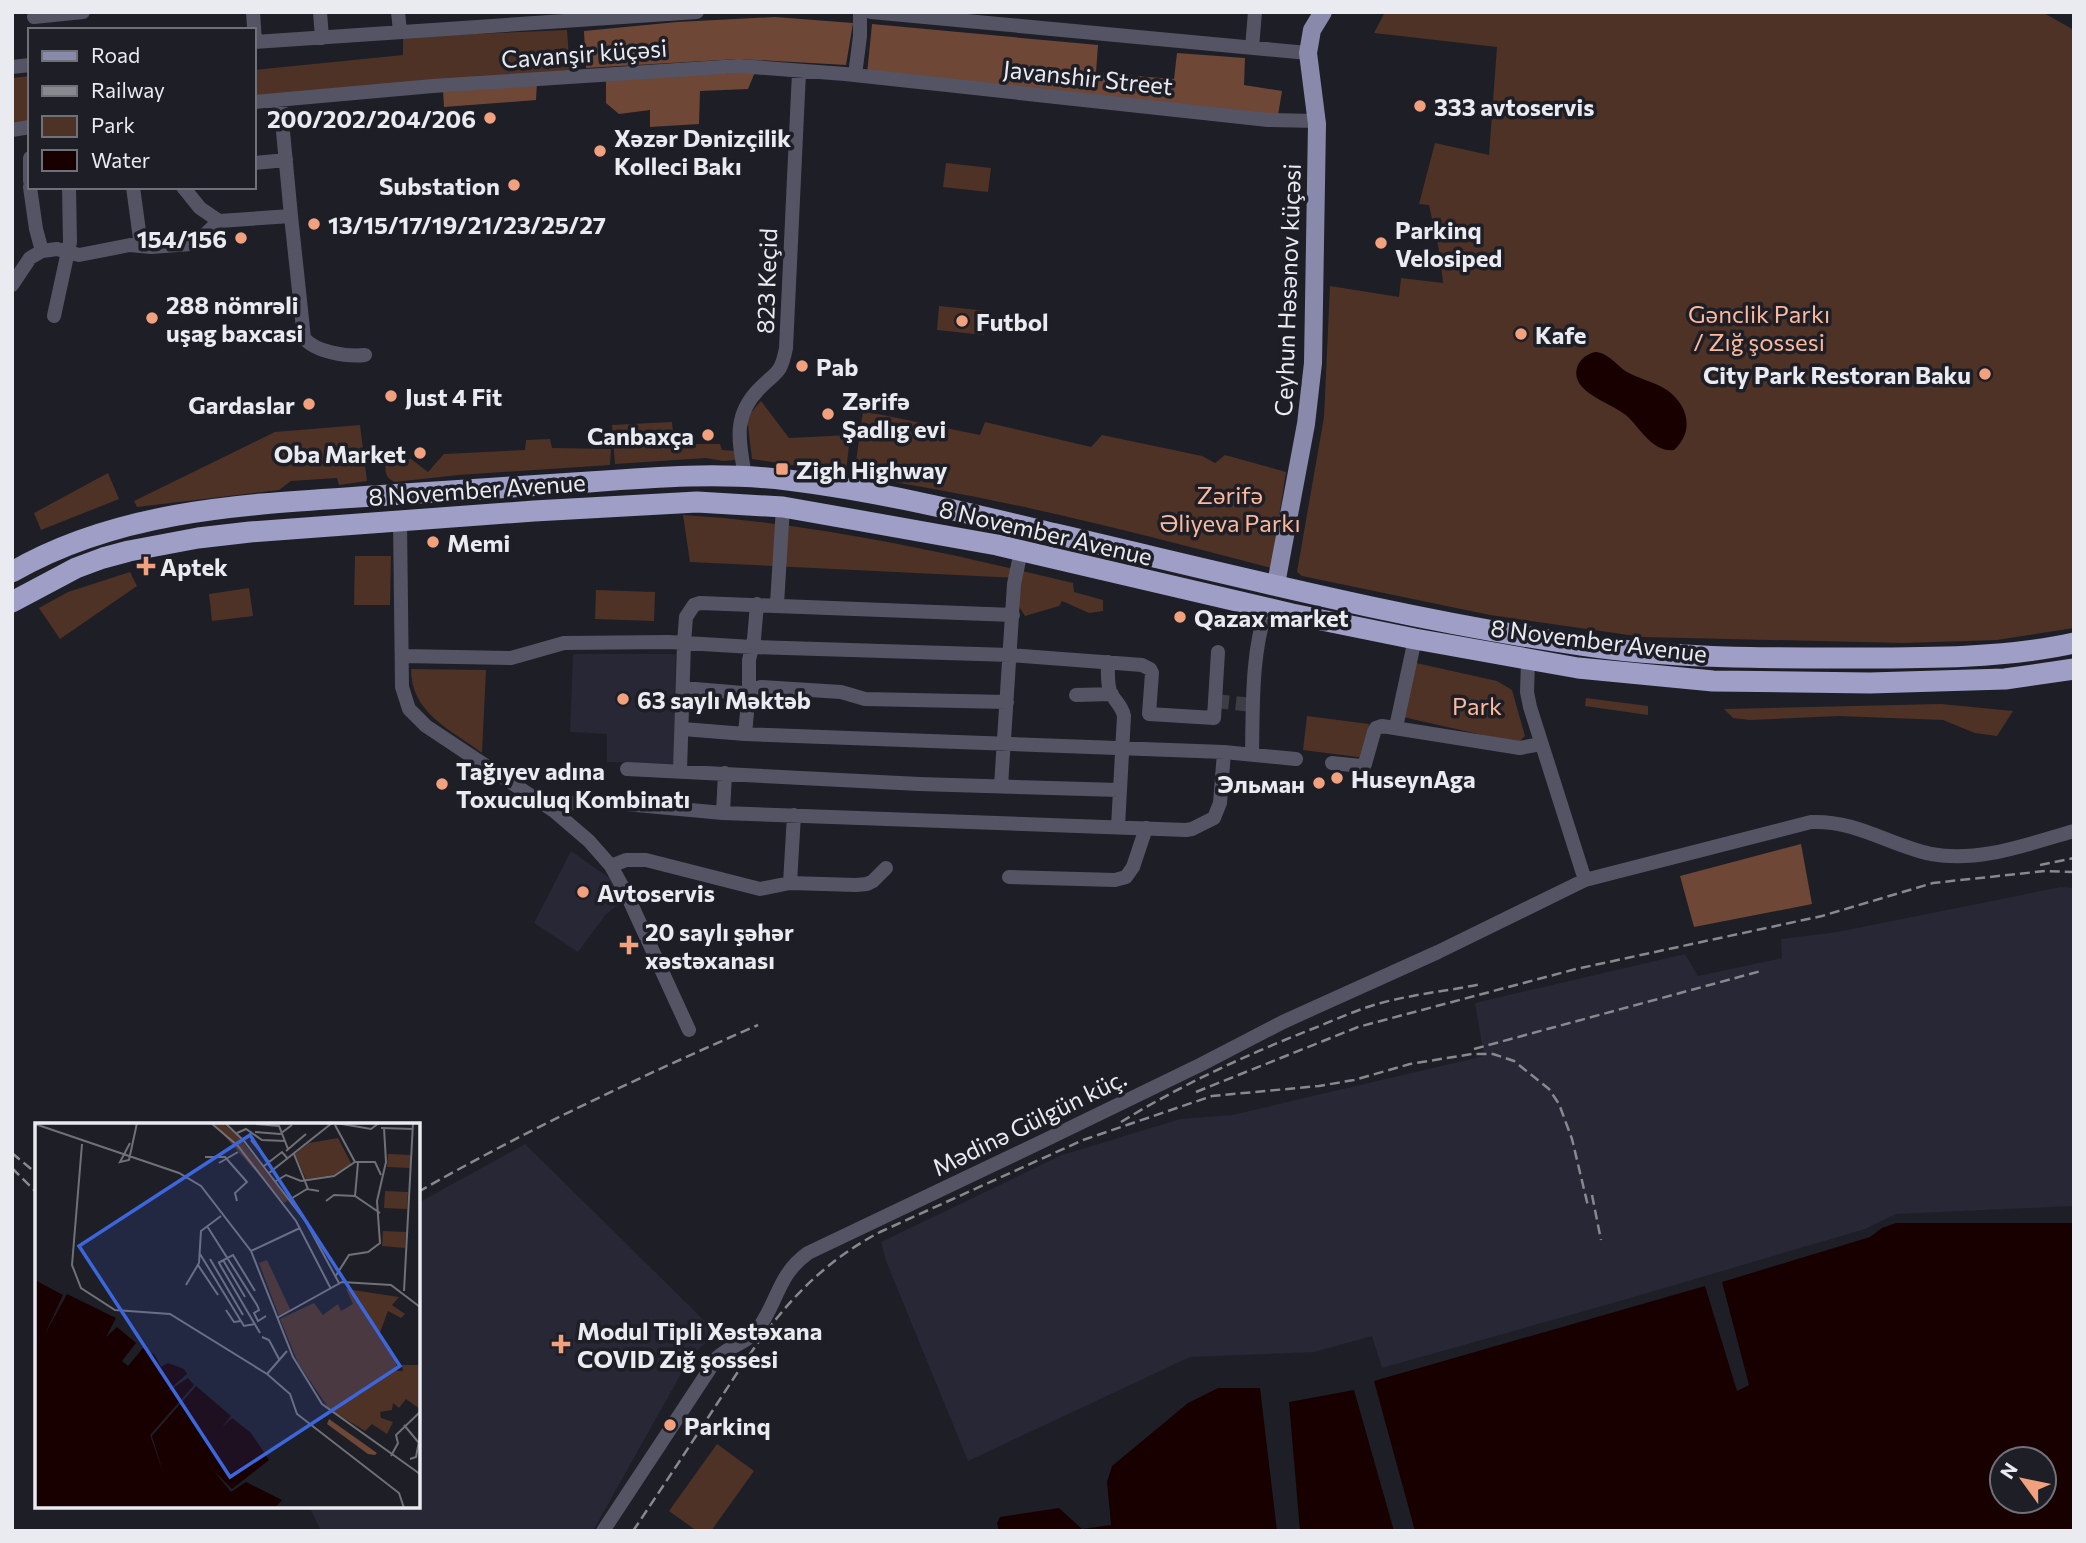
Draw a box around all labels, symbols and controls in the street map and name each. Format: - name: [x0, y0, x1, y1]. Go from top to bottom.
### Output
- legend: [28, 28, 256, 189]
- street label: Cavanşir küçəsi: [500, 33, 668, 73]
- text: Road: [91, 42, 140, 67]
- street label: Javanshir Street: [1002, 54, 1174, 100]
- text: Railway: [91, 77, 165, 102]
- place label: 333 avtoservis: [1434, 92, 1594, 121]
- marker: 333 avtoservis: [1412, 98, 1428, 114]
- place label: 200/202/204/206: [267, 104, 476, 133]
- marker: 200/202/204/206: [482, 110, 498, 126]
- text: Park: [91, 112, 135, 137]
- place label: Xəzər Dənizçilik Kolleci Bakı: [614, 123, 791, 180]
- marker: Xəzər Dənizçilik Kolleci Bakı: [592, 143, 608, 159]
- text: Water: [91, 147, 150, 172]
- street label: Ceyhun Həsənov küçəsi: [1268, 163, 1306, 417]
- place label: Substation: [379, 171, 500, 200]
- marker: Substation: [506, 177, 522, 193]
- place label: 13/15/17/19/21/23/25/27: [328, 210, 606, 239]
- place label: Parkinq Velosiped: [1395, 215, 1502, 272]
- marker: 13/15/17/19/21/23/25/27: [306, 216, 322, 232]
- place label: 154/156: [137, 224, 227, 253]
- street label: 823 Keçid: [750, 228, 782, 334]
- marker: 154/156: [233, 230, 249, 246]
- marker: Parkinq Velosiped: [1373, 235, 1389, 251]
- place label: 288 nömrəli uşag baxcasi: [166, 290, 303, 347]
- park label: Gənclik Parkı / Zığ şossesi: [1688, 299, 1830, 356]
- place label: Futbol: [976, 307, 1049, 336]
- marker: 288 nömrəli uşag baxcasi: [144, 310, 160, 326]
- marker: Futbol: [954, 313, 970, 329]
- place label: Kafe: [1535, 320, 1586, 349]
- marker: Kafe: [1513, 326, 1529, 342]
- place label: Pab: [816, 352, 858, 381]
- marker: Pab: [794, 358, 810, 374]
- place label: City Park Restoran Baku: [1703, 360, 1971, 389]
- marker: City Park Restoran Baku: [1977, 366, 1993, 382]
- place label: Just 4 Fit: [405, 382, 502, 411]
- place label: Zərifə Şadlıg evi: [842, 386, 946, 443]
- marker: Just 4 Fit: [383, 388, 399, 404]
- place label: Gardaslar: [188, 390, 295, 419]
- marker: Gardaslar: [301, 396, 317, 412]
- marker: Zərifə Şadlıg evi: [820, 406, 836, 422]
- place label: Canbaxça: [587, 421, 694, 450]
- marker: Canbaxça: [700, 427, 716, 443]
- place label: Oba Market: [274, 439, 406, 468]
- marker: Oba Market: [412, 445, 428, 461]
- place label: Zigh Highway: [796, 455, 947, 484]
- marker: Zigh Highway: [774, 461, 790, 477]
- street label: 8 November Avenue: [367, 467, 587, 511]
- park label: Zərifə Əliyeva Parkı: [1159, 480, 1301, 537]
- street label: 8 November Avenue: [937, 493, 1155, 571]
- place label: Memi: [447, 528, 510, 557]
- marker: Memi: [425, 534, 441, 550]
- place label: Aptek: [160, 552, 228, 581]
- marker: Aptek: [138, 558, 154, 574]
- place label: Qazax market: [1194, 603, 1349, 632]
- marker: Qazax market: [1172, 609, 1188, 625]
- street label: 8 November Avenue: [1489, 612, 1709, 668]
- place label: 63 saylı Məktəb: [637, 685, 811, 714]
- marker: 63 saylı Məktəb: [615, 691, 631, 707]
- park label: Park: [1452, 691, 1502, 720]
- place label: Tağıyev adına Toxuculuq Kombinatı: [456, 756, 690, 813]
- place label: HuseynAga: [1351, 764, 1476, 793]
- place label: Эльман: [1217, 769, 1305, 798]
- marker: HuseynAga: [1329, 770, 1345, 786]
- marker: Эльман: [1311, 775, 1327, 791]
- marker: Tağıyev adına Toxuculuq Kombinatı: [434, 776, 450, 792]
- place label: Avtoservis: [597, 878, 715, 907]
- marker: Avtoservis: [575, 884, 591, 900]
- place label: 20 saylı şəhər xəstəxanası: [645, 917, 794, 974]
- marker: 20 saylı şəhər xəstəxanası: [619, 935, 639, 955]
- street label: Mədinə Gülgün küç.: [927, 1062, 1131, 1182]
- inset map: [35, 1123, 420, 1508]
- place label: Modul Tipli Xəstəxana COVID Zığ şossesi: [577, 1316, 822, 1373]
- marker: Modul Tipli Xəstəxana COVID Zığ şossesi: [551, 1334, 571, 1354]
- place label: Parkinq: [684, 1411, 771, 1440]
- marker: Parkinq: [662, 1417, 678, 1433]
- north arrow: [1988, 1445, 2058, 1515]
- text: N: [1995, 1458, 2022, 1483]

